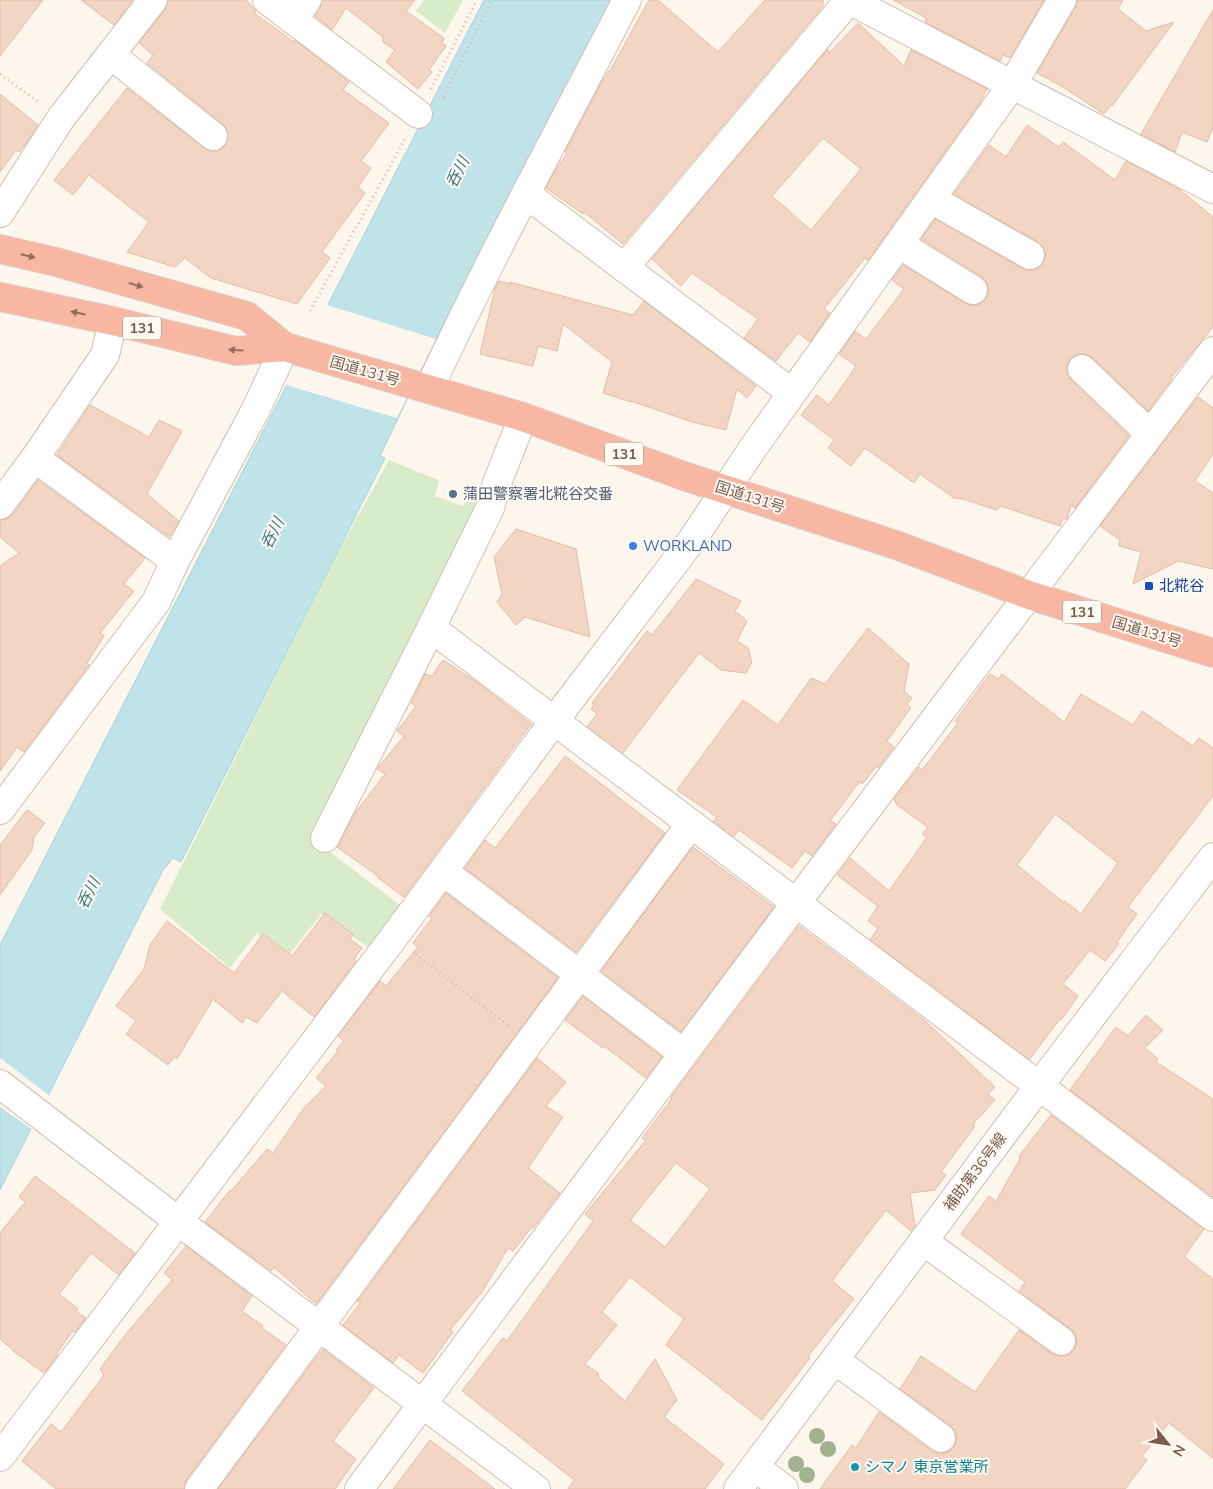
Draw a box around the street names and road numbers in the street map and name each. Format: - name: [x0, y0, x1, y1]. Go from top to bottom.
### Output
- road number: 131: [123, 316, 161, 339]
- street label: 国道131号: [328, 351, 402, 390]
- road number: 131: [605, 442, 643, 466]
- street label: 国道131号: [713, 476, 787, 517]
- road number: 131: [1063, 600, 1101, 624]
- street label: 国道131号: [1110, 612, 1184, 651]
- street label: 補助第36号線: [939, 1129, 1010, 1215]

